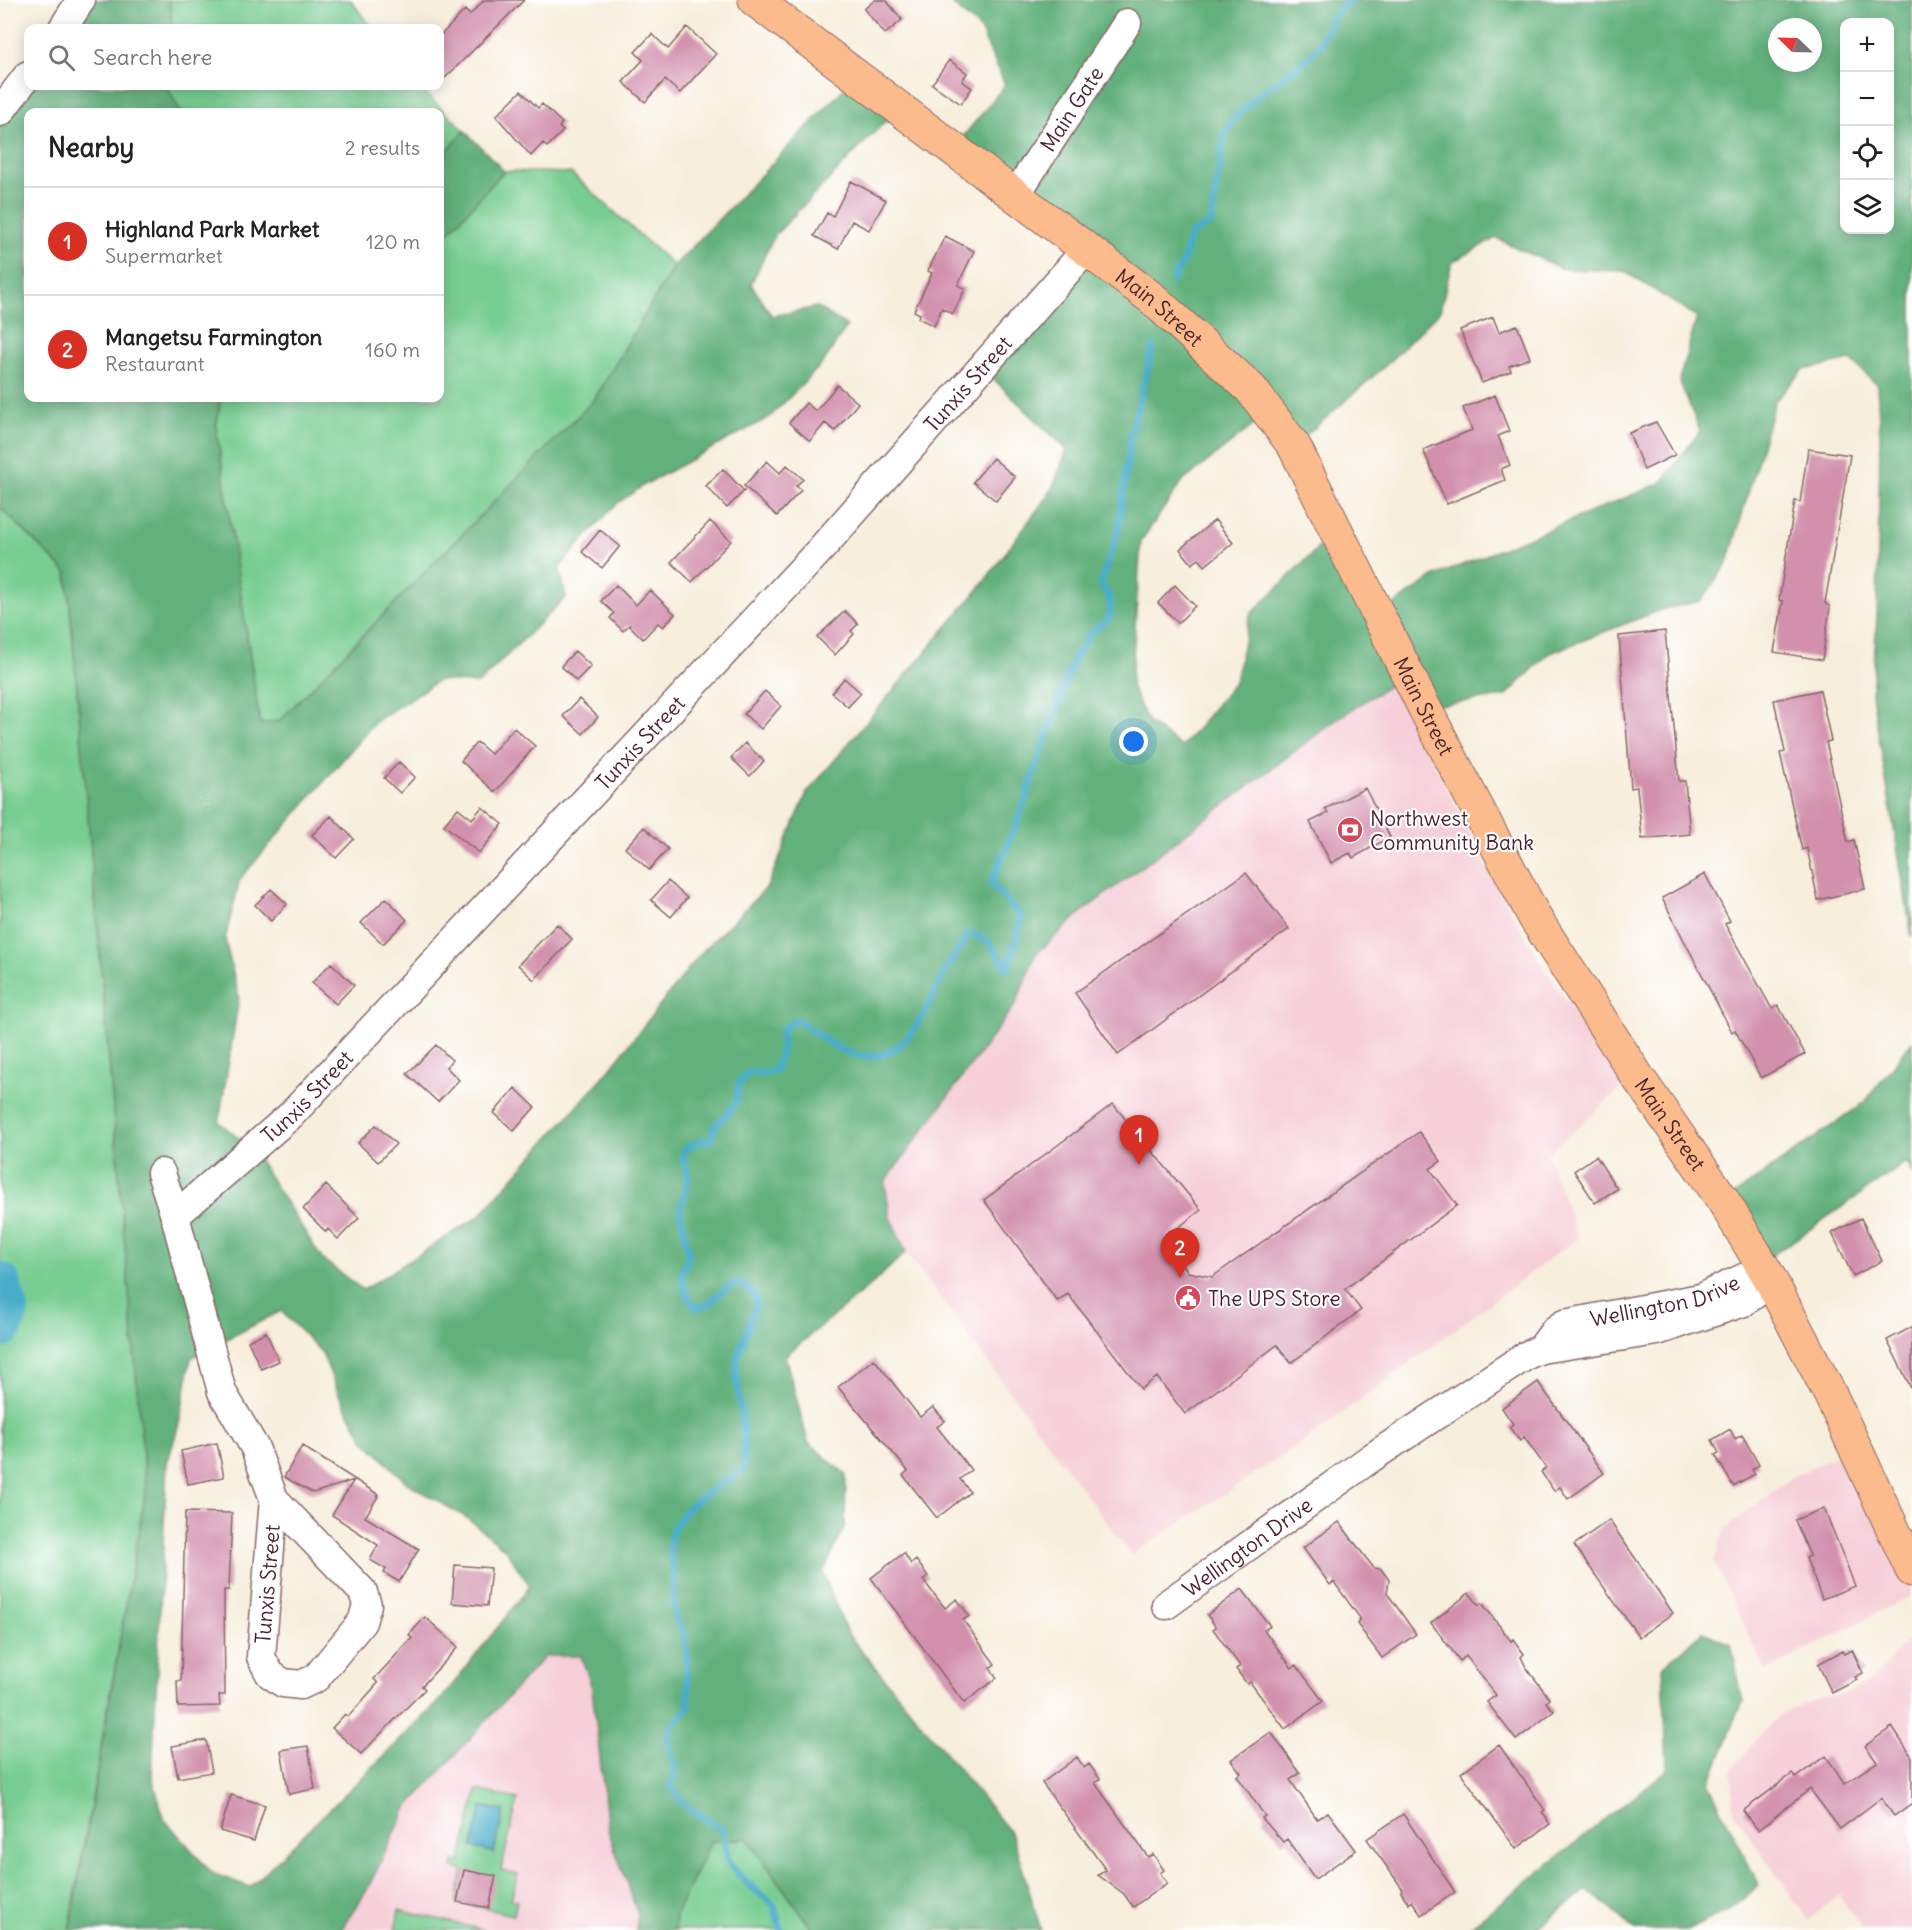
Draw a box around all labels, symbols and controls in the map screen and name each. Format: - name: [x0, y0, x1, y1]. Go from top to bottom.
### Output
- north arrow: [1768, 18, 1822, 72]
- map controls: [1840, 18, 1894, 234]
- button: +: [1840, 18, 1894, 72]
- search box: [24, 24, 444, 90]
- icon: search: [45, 41, 78, 74]
- text: Search here: [93, 43, 212, 71]
- street label: Main Gate: [1034, 61, 1109, 156]
- button: −: [1840, 72, 1894, 126]
- button: locate: [1840, 126, 1894, 180]
- text: Nearby: [48, 131, 134, 164]
- text: 2 results: [345, 135, 420, 160]
- button: layers: [1840, 180, 1894, 234]
- text: Highland Park Market: [105, 215, 319, 243]
- text: 1: [64, 229, 71, 254]
- text: 120 m: [366, 229, 420, 254]
- text: Supermarket: [105, 243, 223, 268]
- street label: Main Street: [1110, 262, 1209, 352]
- text: Mangetsu Farmington: [105, 323, 322, 351]
- street label: Tunxis Street: [918, 330, 1017, 437]
- text: 2: [62, 337, 73, 362]
- text: 160 m: [365, 337, 420, 362]
- text: Restaurant: [105, 351, 204, 376]
- street label: Main Street: [1388, 652, 1460, 760]
- street label: Tunxis Street: [589, 690, 690, 795]
- your location: [1119, 727, 1148, 756]
- place label: Northwest Community Bank: [1370, 805, 1534, 856]
- bank icon: Northwest Community Bank: [1335, 815, 1365, 845]
- street label: Tunxis Street: [255, 1044, 358, 1149]
- street label: Main Street: [1629, 1073, 1712, 1176]
- pin: 1: [1120, 1116, 1158, 1165]
- pin: 2: [1160, 1228, 1200, 1278]
- street label: Wellington Drive: [1588, 1268, 1744, 1332]
- public building icon: The UPS Store: [1173, 1283, 1203, 1313]
- place label: The UPS Store: [1208, 1285, 1341, 1312]
- street label: Wellington Drive: [1177, 1491, 1317, 1602]
- street label: Tunxis Street: [249, 1524, 285, 1645]

